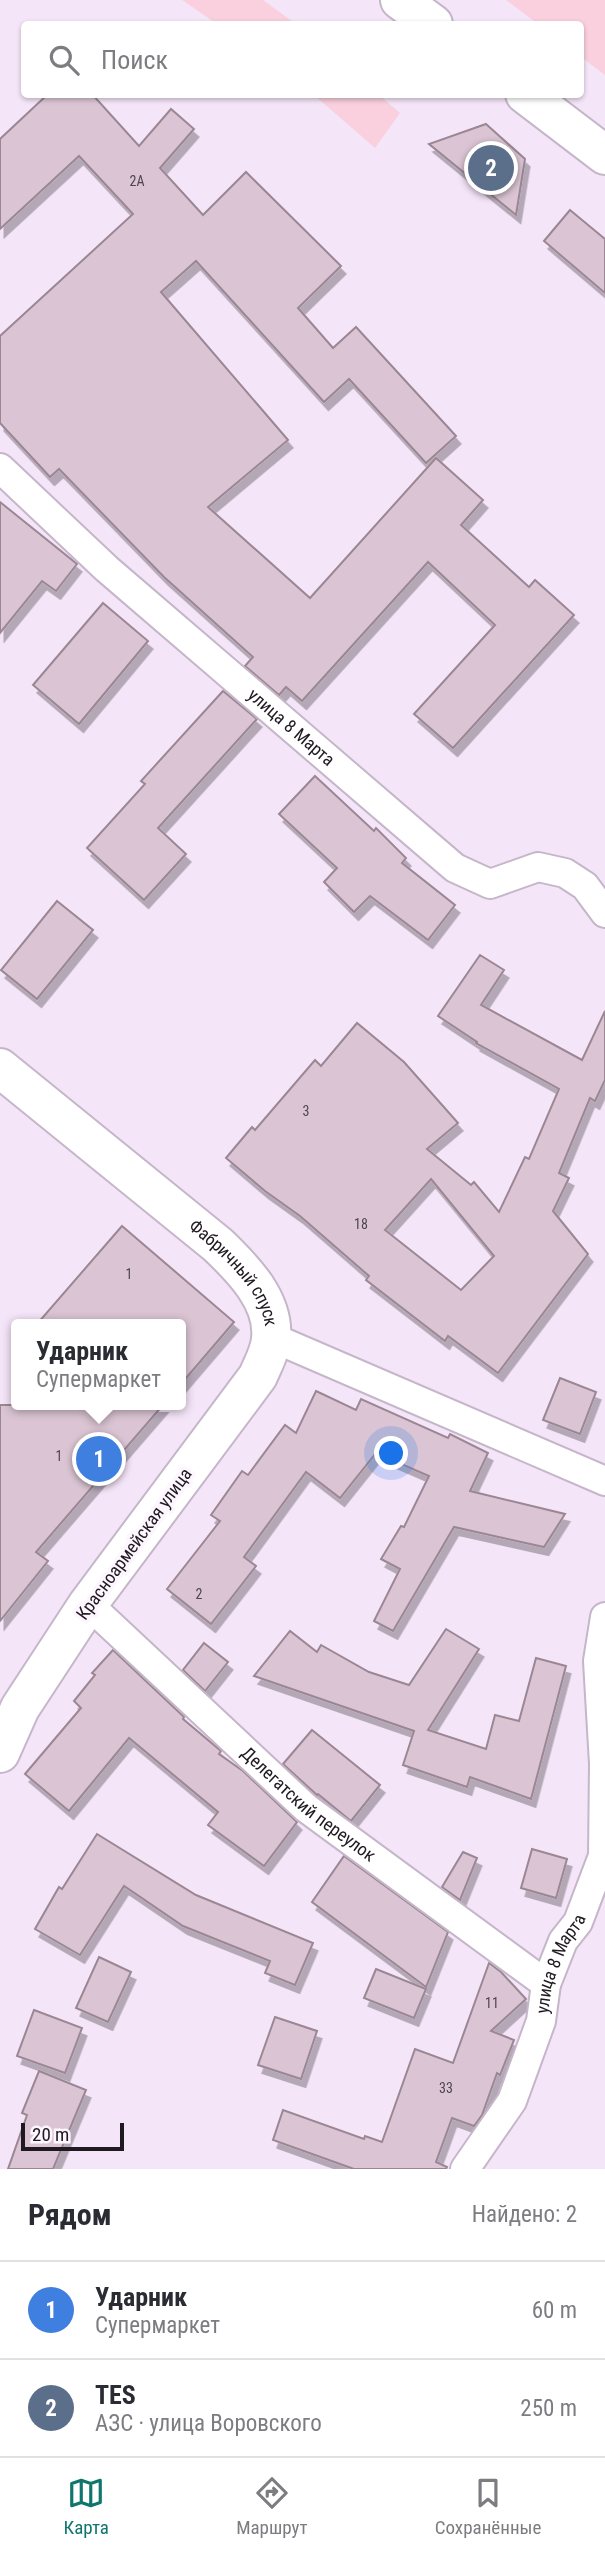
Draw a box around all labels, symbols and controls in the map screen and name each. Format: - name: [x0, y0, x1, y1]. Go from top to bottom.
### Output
- search box: [21, 21, 584, 98]
- icon: search: [45, 41, 83, 79]
- text: Поиск: [101, 45, 168, 75]
- pin: 2: [468, 142, 514, 194]
- house number: 2А: [130, 173, 144, 189]
- street label: улица 8 Марта: [244, 684, 339, 770]
- house number: 3: [303, 1103, 309, 1119]
- street label: Фабричный спуск: [185, 1215, 282, 1328]
- house number: 18: [354, 1216, 368, 1232]
- house number: 1: [126, 1266, 132, 1282]
- popup: [11, 1319, 186, 1410]
- text: Ударник: [36, 1336, 128, 1366]
- text: Супермаркет: [36, 1366, 161, 1393]
- pin: 1: [76, 1433, 122, 1485]
- your location: [374, 1436, 408, 1470]
- house number: 1: [56, 1448, 62, 1464]
- street label: Красноармейская улица: [71, 1464, 196, 1624]
- house number: 2: [196, 1586, 203, 1602]
- street label: Делегатский переулок: [237, 1742, 380, 1866]
- street label: улица 8 Марта: [531, 1911, 590, 2015]
- house number: 11: [485, 1995, 499, 2011]
- house number: 33: [439, 2080, 453, 2096]
- scale bar: [21, 2120, 124, 2152]
- text: 20 m: [32, 2123, 69, 2146]
- text: Рядом: [28, 2197, 112, 2232]
- text: Найдено: 2: [472, 2201, 577, 2228]
- text: Ударник: [95, 2282, 187, 2312]
- text: 1: [45, 2297, 57, 2324]
- text: 60 m: [532, 2297, 577, 2324]
- text: Супермаркет: [95, 2312, 220, 2339]
- text: TES: [95, 2380, 136, 2410]
- text: 2: [45, 2395, 57, 2422]
- text: 250 m: [520, 2395, 577, 2422]
- text: АЗС · улица Воровского: [95, 2410, 322, 2437]
- tab: Карта: [64, 2474, 109, 2539]
- tab: Маршрут: [236, 2474, 308, 2539]
- tab: Сохранённые: [435, 2474, 541, 2539]

